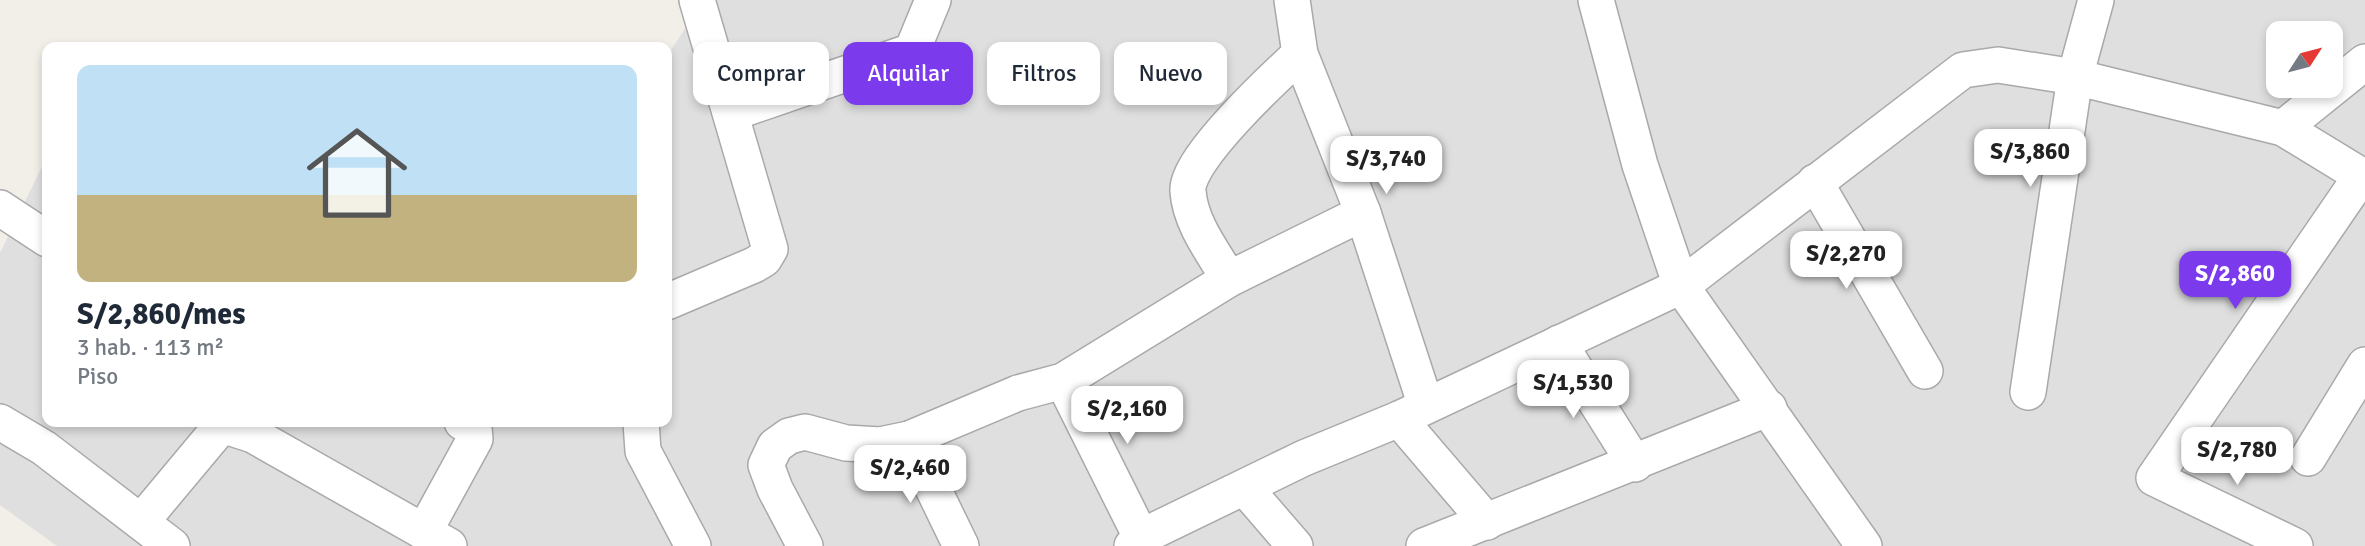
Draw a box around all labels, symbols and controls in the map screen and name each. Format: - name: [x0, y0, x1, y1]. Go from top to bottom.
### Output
- north arrow: [2266, 21, 2343, 98]
- map controls: [2266, 21, 2343, 98]
- chip: Comprar: [693, 42, 829, 105]
- chip: Alquilar: [843, 42, 973, 105]
- chip: Filtros: [987, 42, 1100, 105]
- chip: Nuevo: [1114, 42, 1227, 105]
- icon: home: [294, 110, 420, 236]
- pin: S/3,860: [1965, 130, 2095, 189]
- pin: S/3,740: [1321, 136, 1451, 196]
- text: S/3,860: [1990, 137, 2070, 166]
- text: S/3,740: [1346, 144, 1426, 173]
- pin: S/2,270: [1781, 232, 1911, 291]
- text: S/2,270: [1806, 239, 1886, 268]
- pin: S/2,860: [2170, 252, 2300, 311]
- text: S/2,860: [2195, 259, 2275, 288]
- text: S/2,860/mes: [77, 296, 246, 333]
- text: 3 hab. · 113 m²: [77, 333, 224, 362]
- pin: S/1,530: [1508, 360, 1638, 420]
- text: Piso: [77, 362, 118, 391]
- text: S/1,530: [1533, 368, 1613, 397]
- pin: S/2,160: [1062, 386, 1192, 446]
- text: S/2,160: [1087, 394, 1167, 423]
- pin: S/2,780: [2172, 428, 2302, 487]
- text: S/2,780: [2197, 435, 2277, 464]
- pin: S/2,460: [845, 446, 975, 505]
- text: S/2,460: [870, 453, 950, 482]

